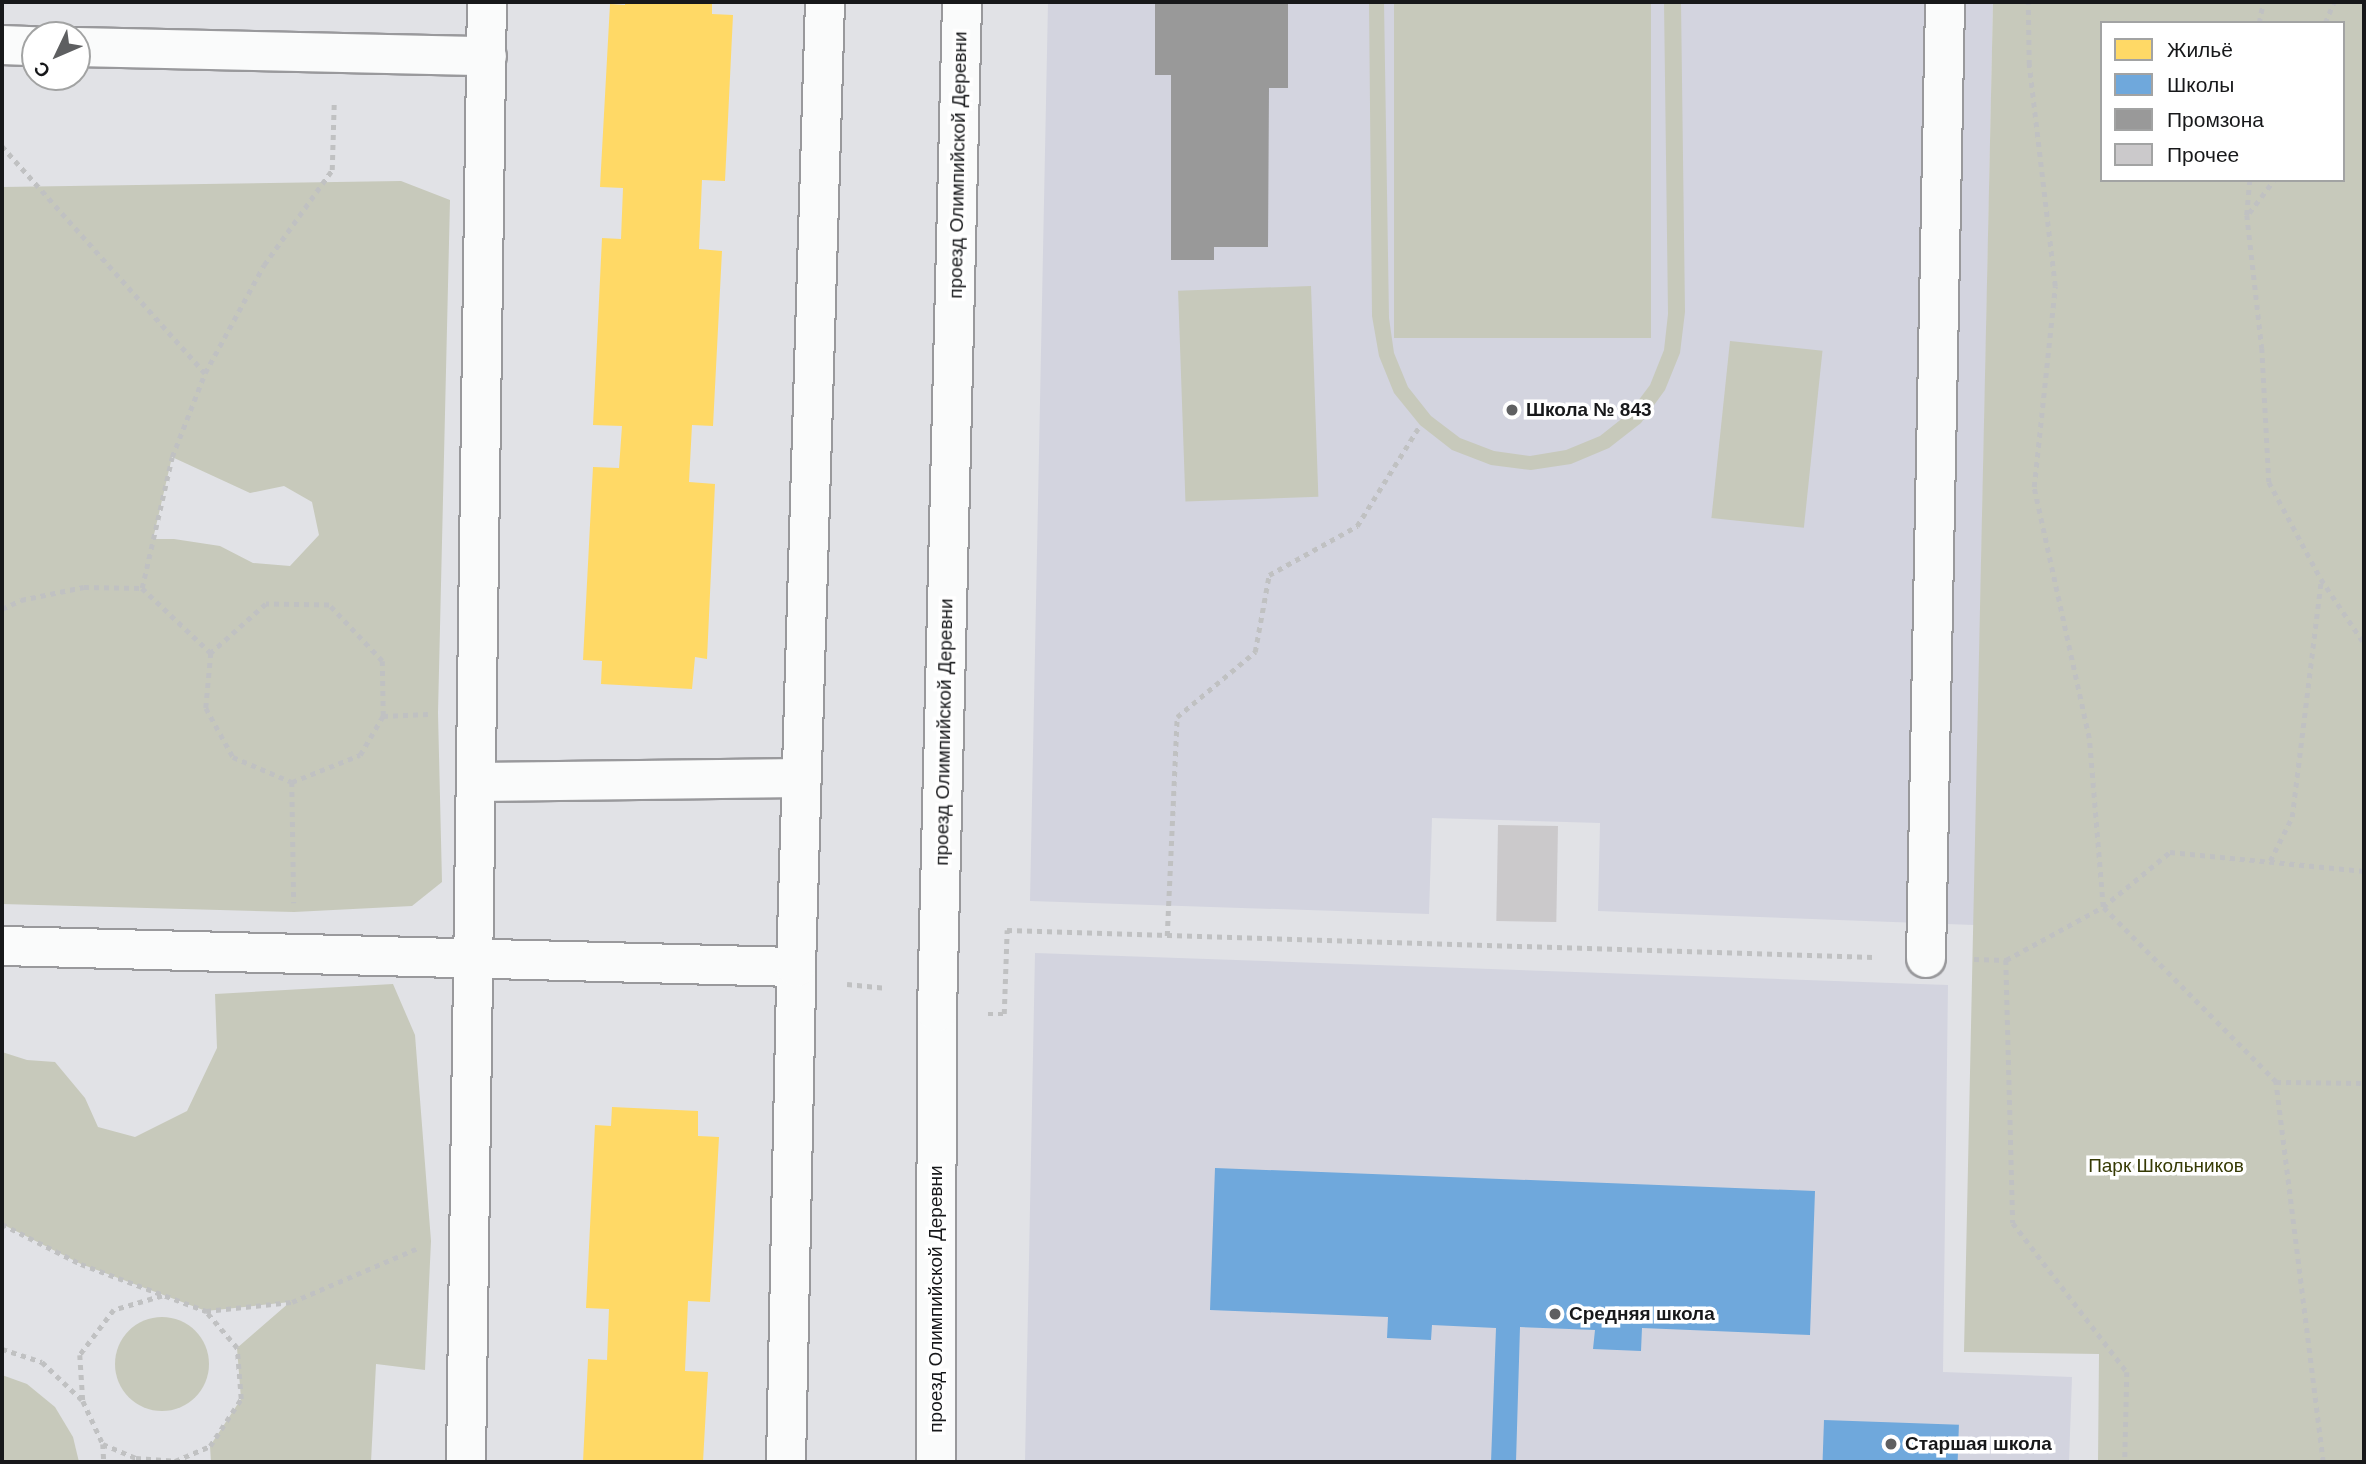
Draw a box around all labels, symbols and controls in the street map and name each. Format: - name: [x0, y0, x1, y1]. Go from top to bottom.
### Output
- north arrow: [21, 21, 91, 91]
- legend: [2100, 21, 2345, 182]
- street label: проезд Олимпийской Деревни: [944, 31, 972, 299]
- text: Жильё: [2167, 38, 2233, 61]
- text: С: [30, 57, 54, 82]
- text: Школы: [2167, 73, 2234, 96]
- text: Промзона: [2167, 108, 2264, 131]
- text: Прочее: [2167, 143, 2239, 166]
- place label: Школа № 843: [1526, 399, 1652, 421]
- marker: Школа № 843: [1504, 402, 1520, 418]
- street label: проезд Олимпийской Деревни: [930, 598, 958, 866]
- park label: Парк Школьников: [2088, 1155, 2244, 1177]
- street label: проезд Олимпийской Деревни: [925, 1165, 947, 1433]
- place label: Средняя школа: [1569, 1303, 1715, 1325]
- marker: Средняя школа: [1547, 1306, 1563, 1322]
- place label: Старшая школа: [1905, 1433, 2052, 1455]
- marker: Старшая школа: [1883, 1436, 1899, 1452]

